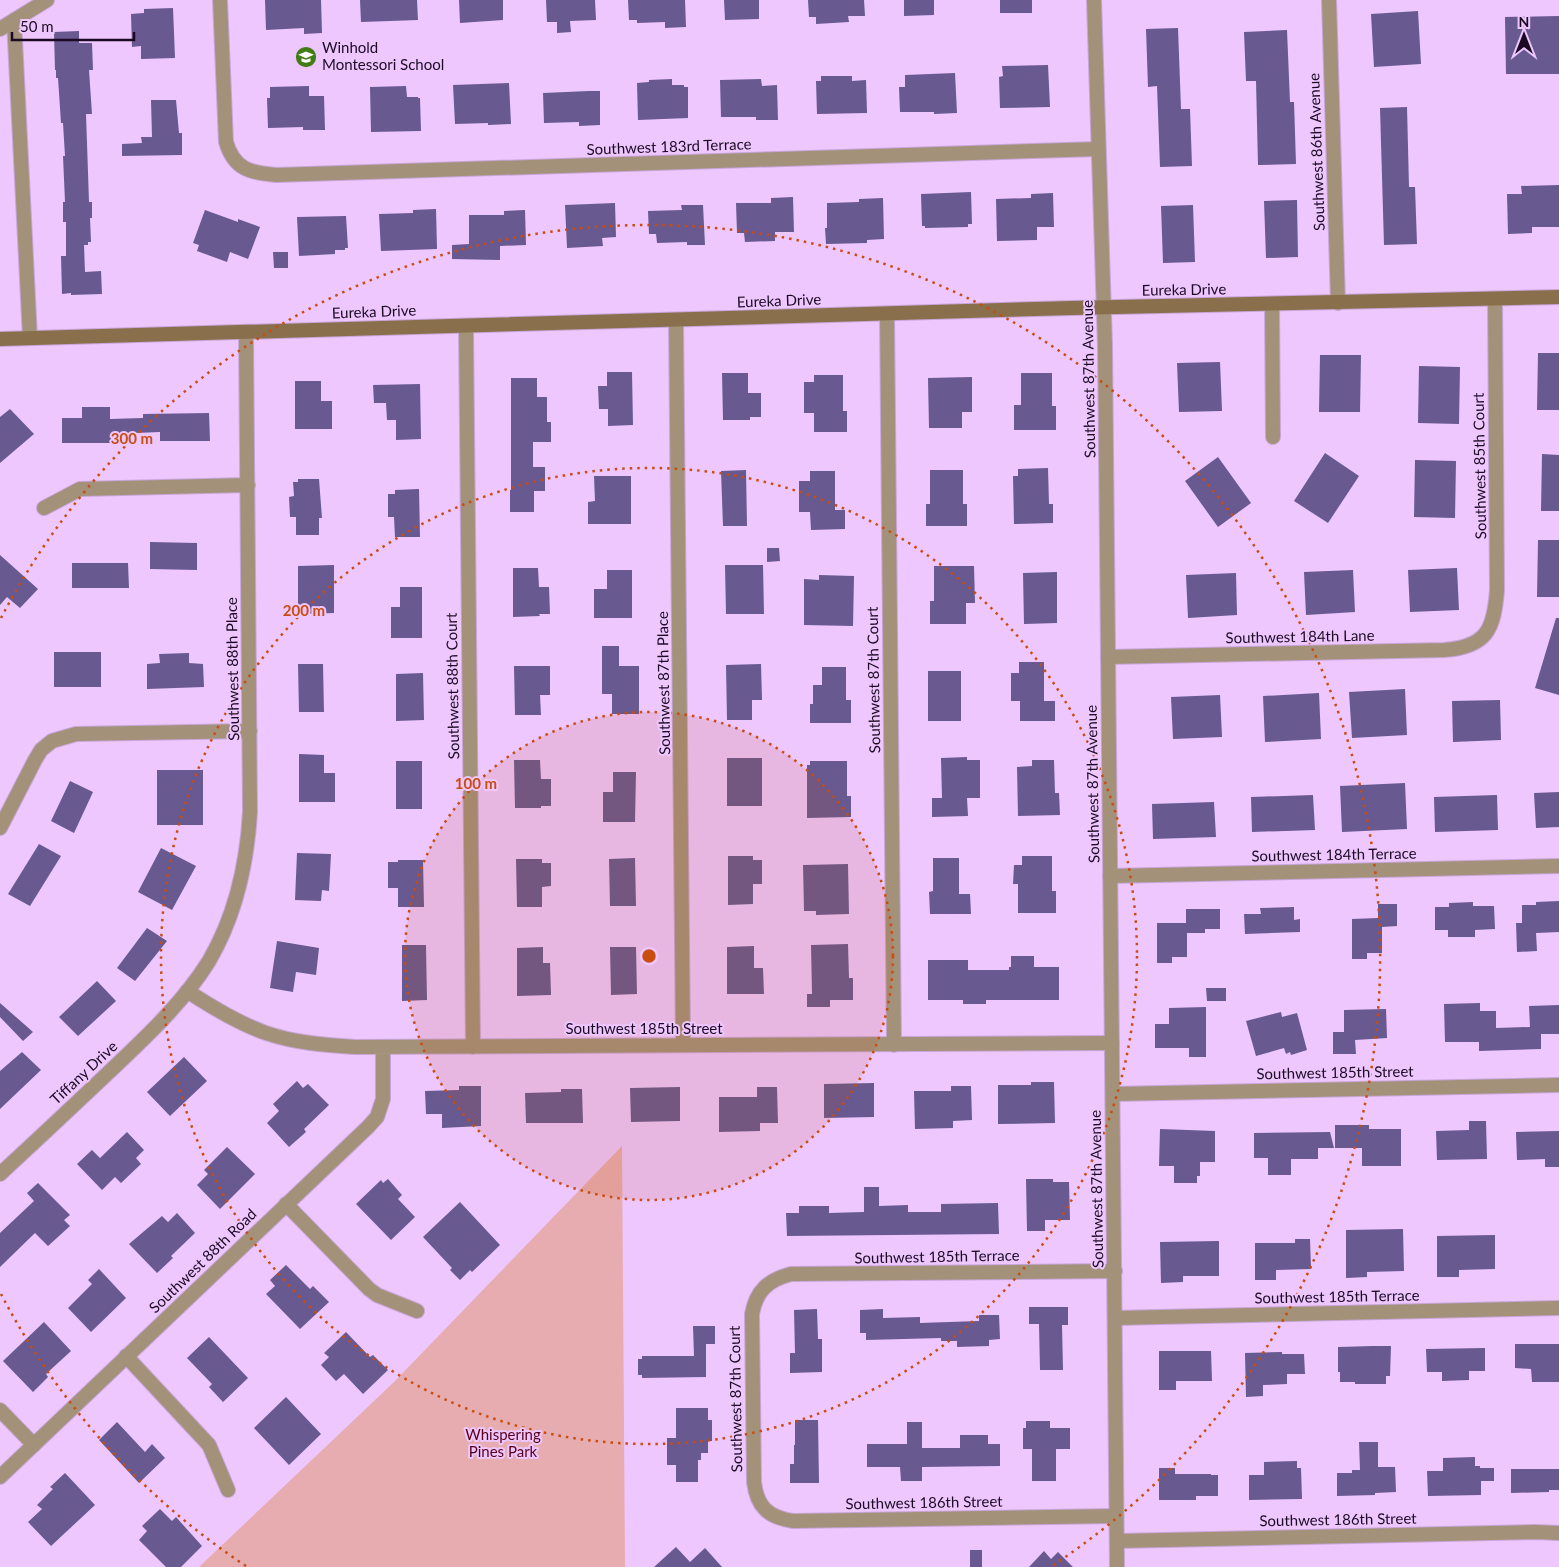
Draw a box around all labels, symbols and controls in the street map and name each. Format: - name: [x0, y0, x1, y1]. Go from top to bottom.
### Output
- scale bar: [12, 10, 135, 42]
- north arrow: [1499, 10, 1549, 60]
- text: N: [1519, 13, 1529, 30]
- text: 50 m: [20, 17, 54, 35]
- place label: Winhold Montessori School: [322, 38, 444, 73]
- school or university icon: Winhold Montessori School: [294, 45, 318, 69]
- street label: Southwest 86th Avenue: [1304, 73, 1328, 231]
- street label: Southwest 183rd Terrace: [586, 134, 752, 158]
- street label: Eureka Drive: [1142, 279, 1226, 299]
- street label: Eureka Drive: [736, 290, 822, 310]
- street label: Southwest 87th Avenue: [1078, 300, 1098, 458]
- street label: Eureka Drive: [331, 301, 417, 321]
- street label: Southwest 85th Court: [1469, 392, 1489, 539]
- text: 300 m: [111, 429, 153, 447]
- street label: Southwest 88th Place: [222, 597, 242, 741]
- text: 200 m: [283, 601, 325, 619]
- street label: Southwest 87th Court: [863, 606, 883, 753]
- street label: Southwest 87th Place: [653, 611, 673, 755]
- street label: Southwest 88th Court: [442, 612, 462, 759]
- street label: Southwest 184th Lane: [1225, 626, 1375, 646]
- street label: Southwest 87th Avenue: [1082, 705, 1102, 863]
- text: 100 m: [455, 774, 497, 792]
- street label: Southwest 184th Terrace: [1251, 844, 1417, 864]
- centre of rings: [640, 947, 658, 965]
- street label: Southwest 185th Street: [565, 1019, 723, 1037]
- street label: Tiffany Drive: [46, 1037, 121, 1108]
- street label: Southwest 185th Street: [1256, 1062, 1414, 1082]
- street label: Southwest 87th Avenue: [1086, 1110, 1106, 1268]
- street label: Southwest 88th Road: [145, 1204, 260, 1316]
- street label: Southwest 185th Terrace: [854, 1246, 1020, 1266]
- street label: Southwest 185th Terrace: [1254, 1286, 1420, 1306]
- street label: Southwest 87th Court: [725, 1325, 745, 1472]
- park label: Whispering Pines Park: [465, 1425, 541, 1460]
- street label: Southwest 186th Street: [845, 1492, 1003, 1512]
- street label: Southwest 186th Street: [1259, 1509, 1417, 1529]

